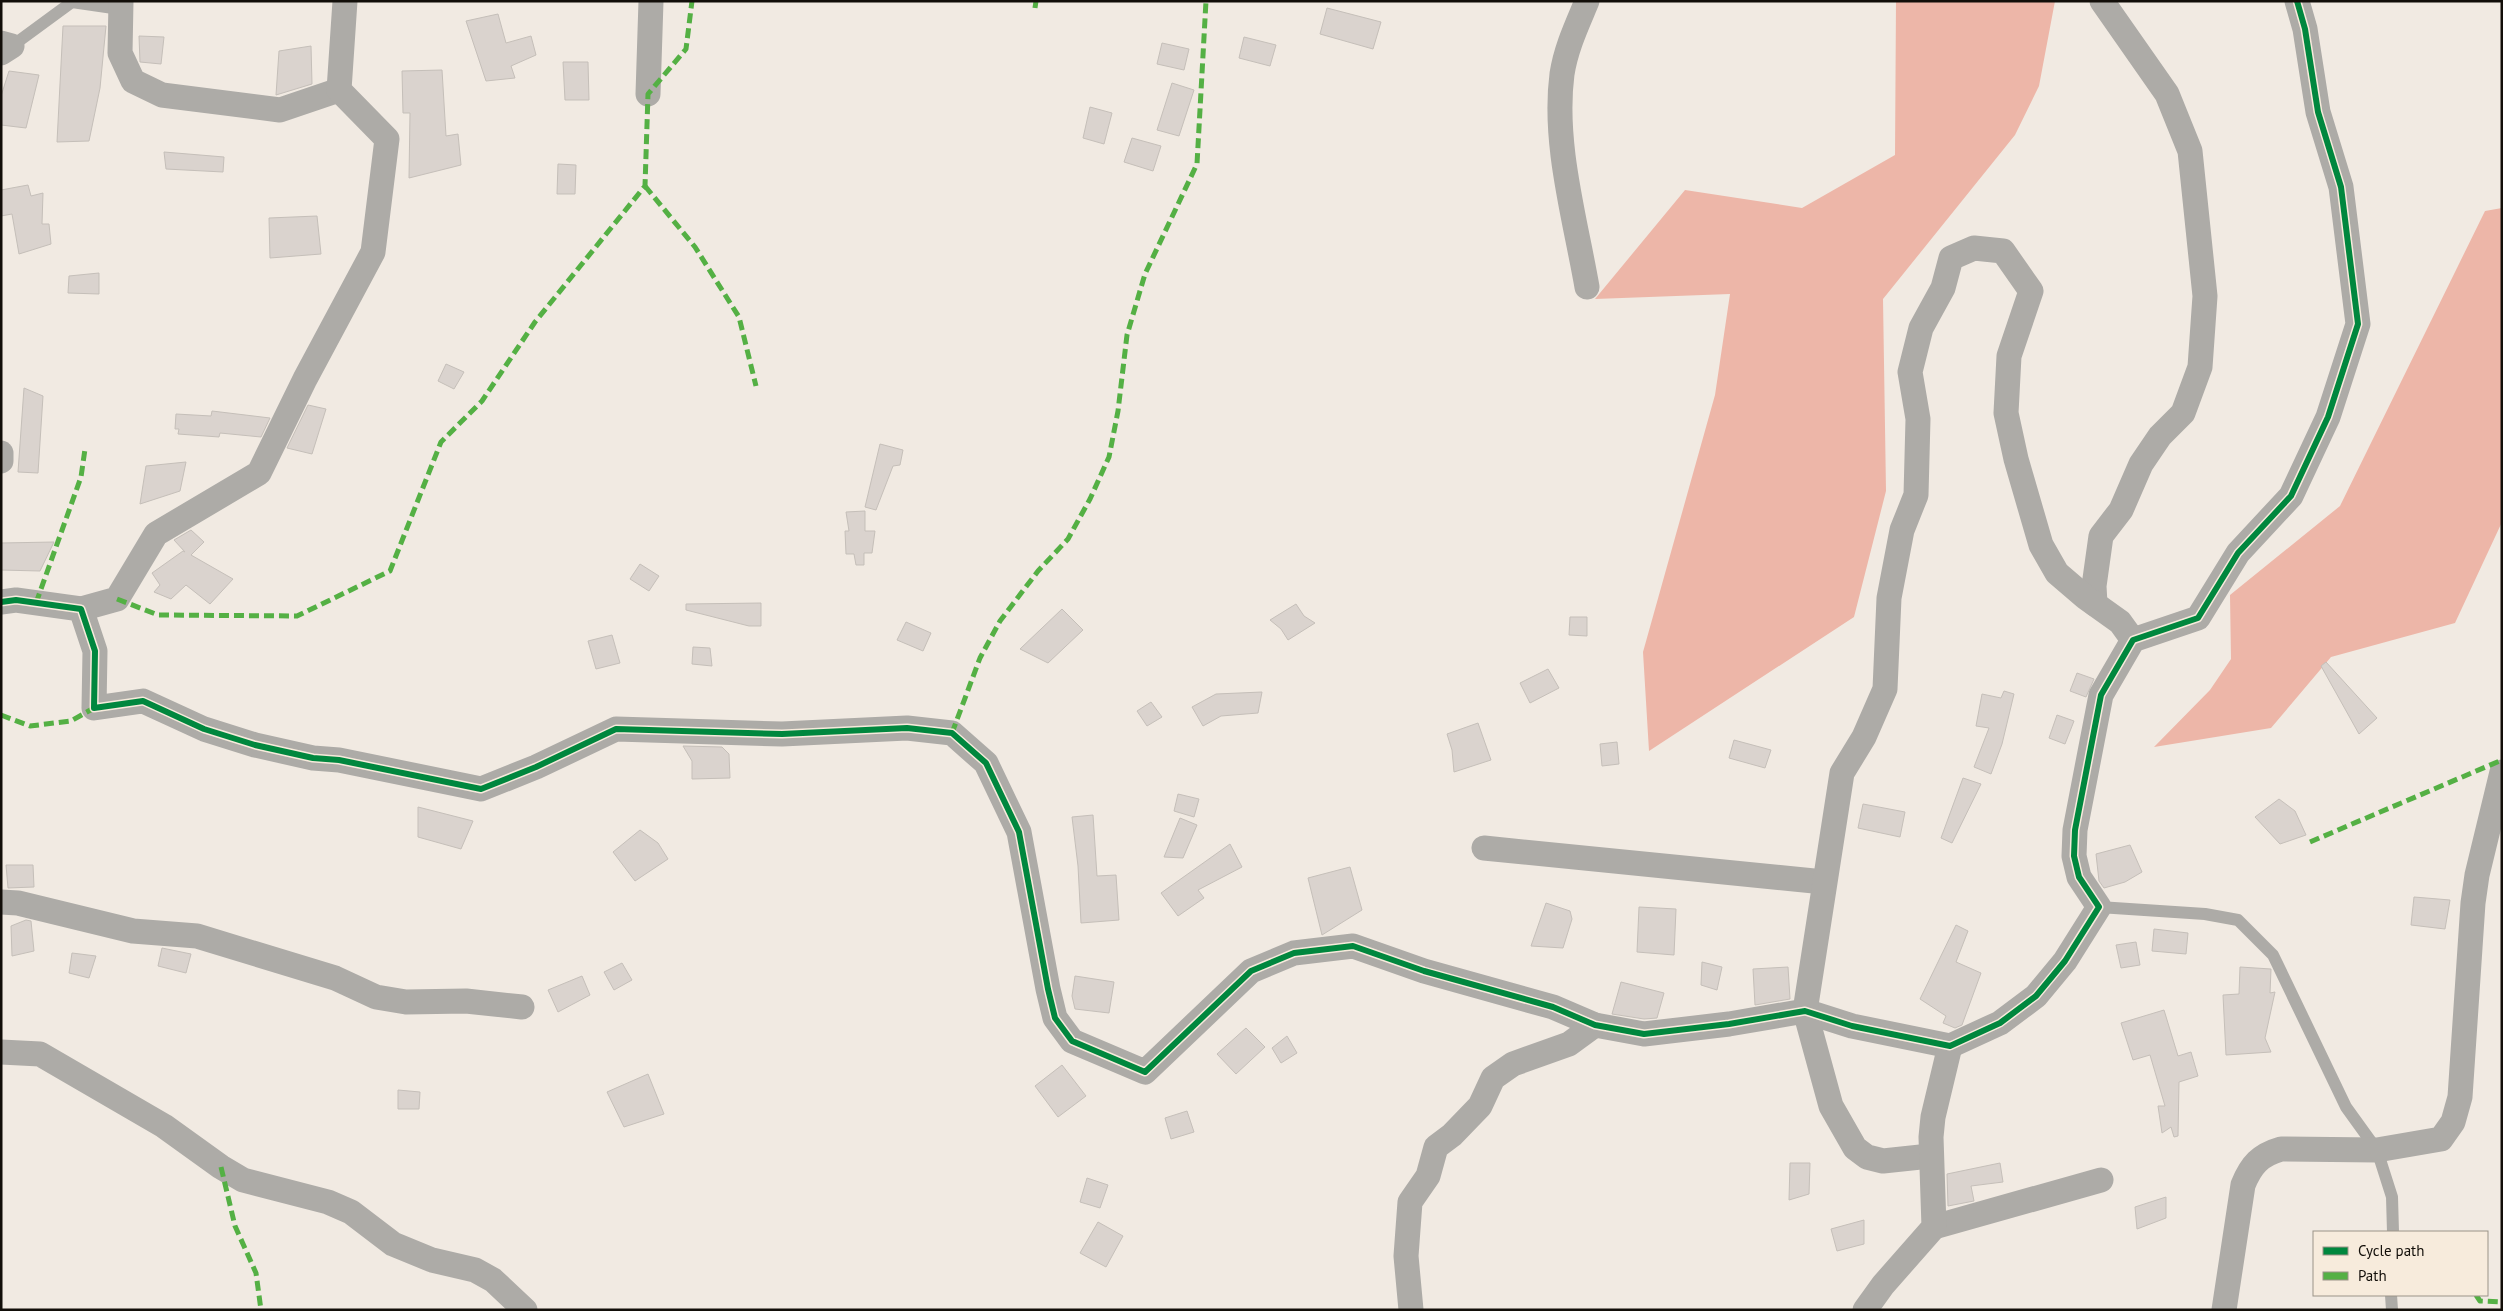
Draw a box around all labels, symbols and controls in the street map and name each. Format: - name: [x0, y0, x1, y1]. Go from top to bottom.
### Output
- legend: [2313, 1231, 2488, 1296]
- text: Cycle path: [2358, 1241, 2424, 1260]
- text: Path: [2358, 1266, 2387, 1285]

